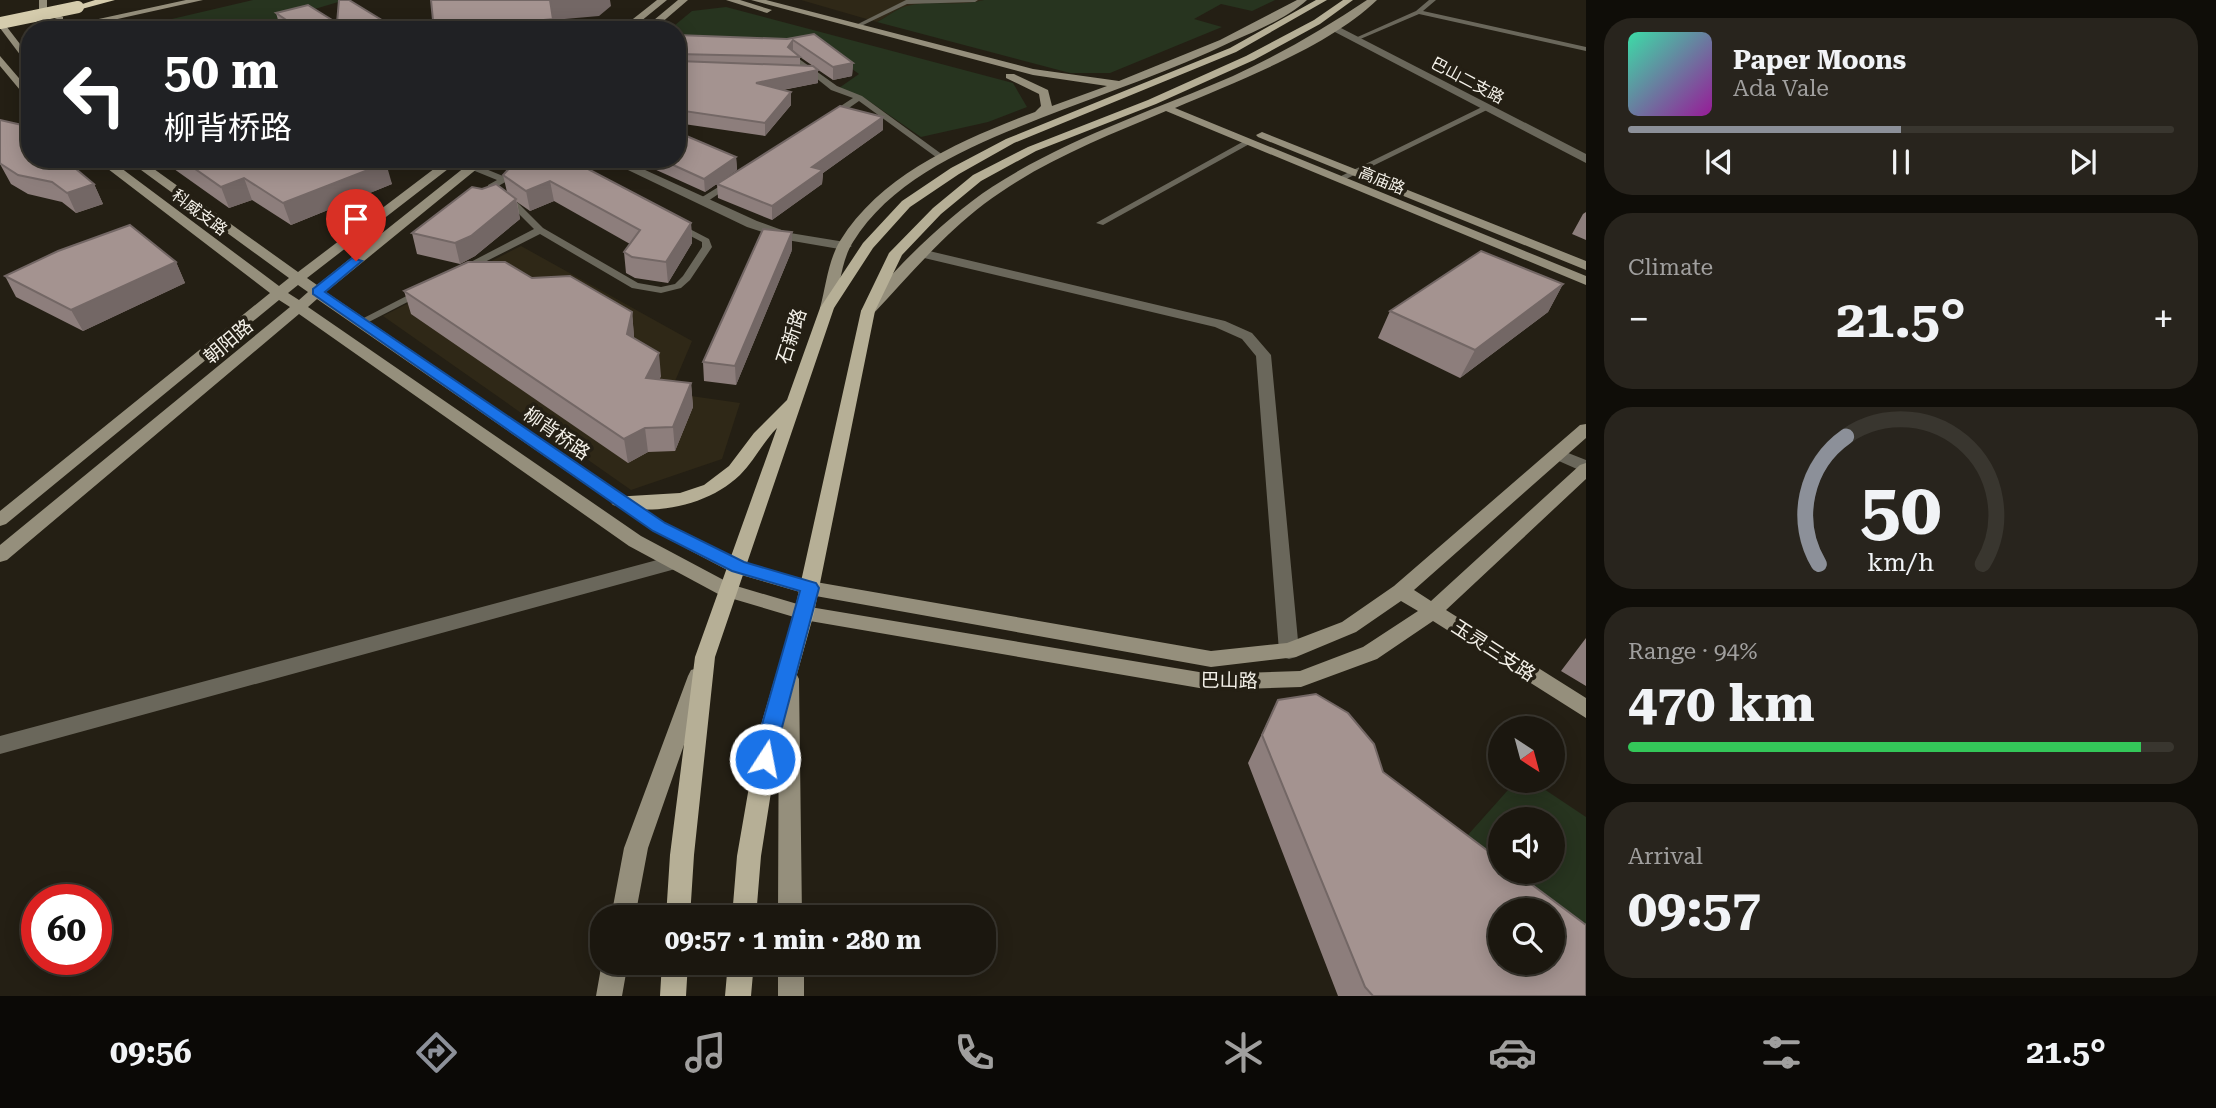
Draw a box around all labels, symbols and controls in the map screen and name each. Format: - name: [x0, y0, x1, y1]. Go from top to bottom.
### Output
- text: 50 m: [164, 43, 279, 100]
- text: Paper Moons: [1733, 45, 1906, 75]
- icon: left: [49, 49, 140, 140]
- street label: 巴山二支路: [1428, 53, 1508, 108]
- text: Ada Vale: [1733, 75, 1829, 102]
- text: 柳背桥路: [164, 109, 292, 147]
- icon: previous: [1700, 143, 1738, 181]
- icon: pause: [1882, 143, 1920, 181]
- icon: next: [2064, 143, 2102, 181]
- street label: 高庙路: [1356, 163, 1408, 198]
- street label: 科威支路: [168, 186, 231, 239]
- pin: [326, 189, 386, 261]
- icon: arrive: [337, 200, 375, 238]
- text: Climate: [1628, 254, 1713, 281]
- text: 21.5°: [1836, 289, 1966, 350]
- text: −: [1628, 297, 1649, 341]
- text: +: [2153, 297, 2174, 341]
- street label: 石新路: [772, 305, 811, 367]
- street label: 朝阳路: [199, 314, 258, 369]
- street label: 柳背桥路: [519, 402, 594, 465]
- text: 50: [1860, 467, 1942, 552]
- text: km/h: [1868, 548, 1934, 577]
- street label: 玉灵三支路: [1448, 615, 1540, 686]
- text: Range · 94%: [1628, 638, 1757, 665]
- street label: 巴山路: [1200, 669, 1258, 692]
- text: 470 km: [1628, 673, 1815, 734]
- north arrow: [1488, 716, 1564, 793]
- map controls: [1488, 716, 1565, 975]
- position arrow: [728, 722, 802, 796]
- button: sound: [1488, 807, 1565, 884]
- text: Arrival: [1628, 843, 1703, 870]
- text: 09:57: [1628, 878, 1761, 939]
- speed limit sign: 60: [21, 884, 112, 975]
- button: search: [1488, 898, 1565, 975]
- text: 09:57 · 1 min · 280 m: [665, 925, 921, 955]
- icon: directions: [412, 1028, 461, 1077]
- icon: music: [681, 1028, 730, 1077]
- icon: phone: [950, 1028, 999, 1077]
- icon: climate: [1219, 1028, 1268, 1077]
- icon: car: [1488, 1028, 1537, 1077]
- icon: filters: [1757, 1028, 1806, 1077]
- text: 09:56: [110, 1033, 192, 1071]
- text: 21.5°: [2026, 1033, 2106, 1071]

